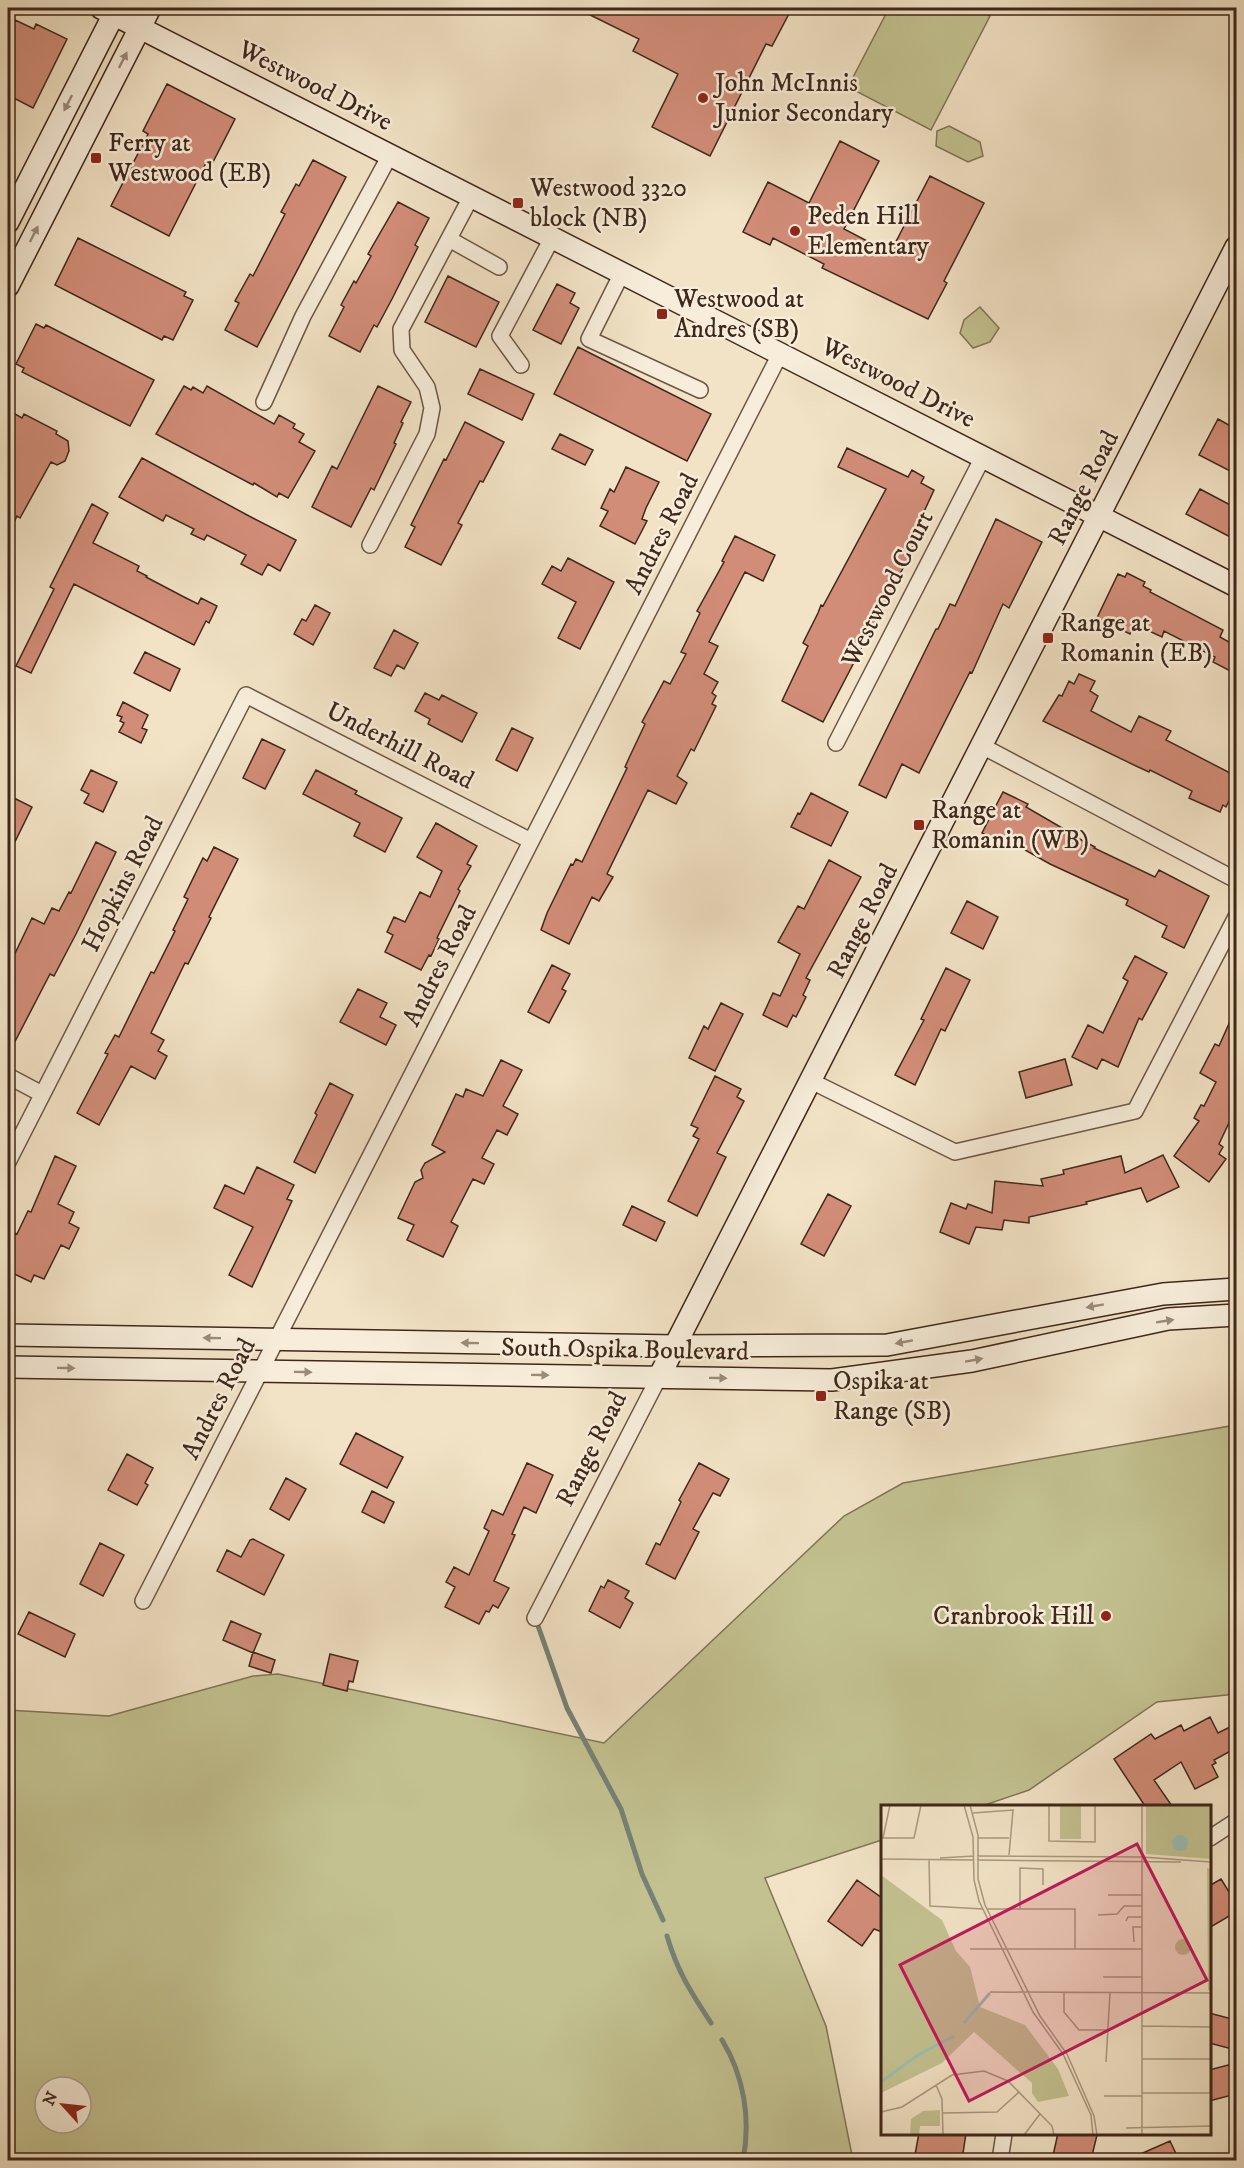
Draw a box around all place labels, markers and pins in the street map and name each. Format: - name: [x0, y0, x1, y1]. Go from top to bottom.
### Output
- place label: John McInnis Junior Secondary: [713, 67, 894, 130]
- marker: John McInnis Junior Secondary: [696, 91, 710, 105]
- place label: Ferry at Westwood (EB): [107, 127, 271, 190]
- marker: Ferry at Westwood (EB): [89, 151, 103, 165]
- place label: Westwood 3320 block (NB): [529, 172, 687, 235]
- marker: Westwood 3320 block (NB): [511, 196, 525, 210]
- place label: Peden Hill Elementary: [807, 200, 930, 263]
- marker: Peden Hill Elementary: [788, 224, 802, 238]
- place label: Westwood at Andres (SB): [673, 283, 804, 346]
- marker: Westwood at Andres (SB): [655, 307, 669, 321]
- place label: Range at Romanin (EB): [1060, 607, 1212, 670]
- marker: Range at Romanin (EB): [1041, 631, 1055, 645]
- place label: Range at Romanin (WB): [931, 794, 1089, 857]
- marker: Range at Romanin (WB): [912, 818, 926, 832]
- place label: Ospika at Range (SB): [833, 1365, 951, 1428]
- marker: Ospika at Range (SB): [814, 1389, 828, 1403]
- place label: Cranbrook Hill: [933, 1600, 1094, 1633]
- marker: Cranbrook Hill: [1099, 1609, 1113, 1623]

